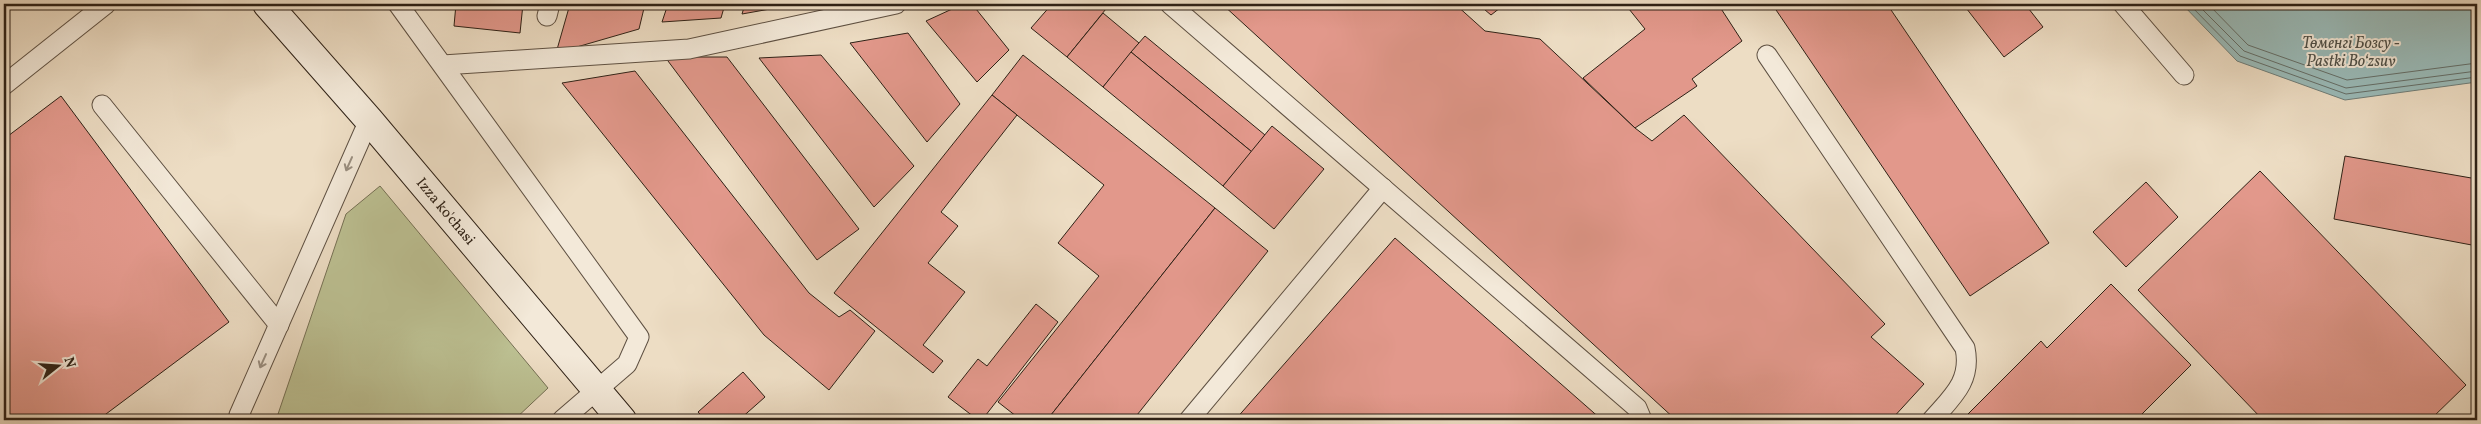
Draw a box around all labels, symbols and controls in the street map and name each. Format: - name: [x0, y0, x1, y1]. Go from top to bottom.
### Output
- water label: Төменгі Бозсу - Pastki Boʻzsuv: [2302, 33, 2400, 73]
- one-way arrow: [344, 156, 354, 171]
- street label: Izza ko'chasi: [410, 174, 479, 250]
- north arrow: [32, 342, 82, 392]
- one-way arrow: [257, 353, 267, 368]
- text: N: [58, 355, 80, 370]

